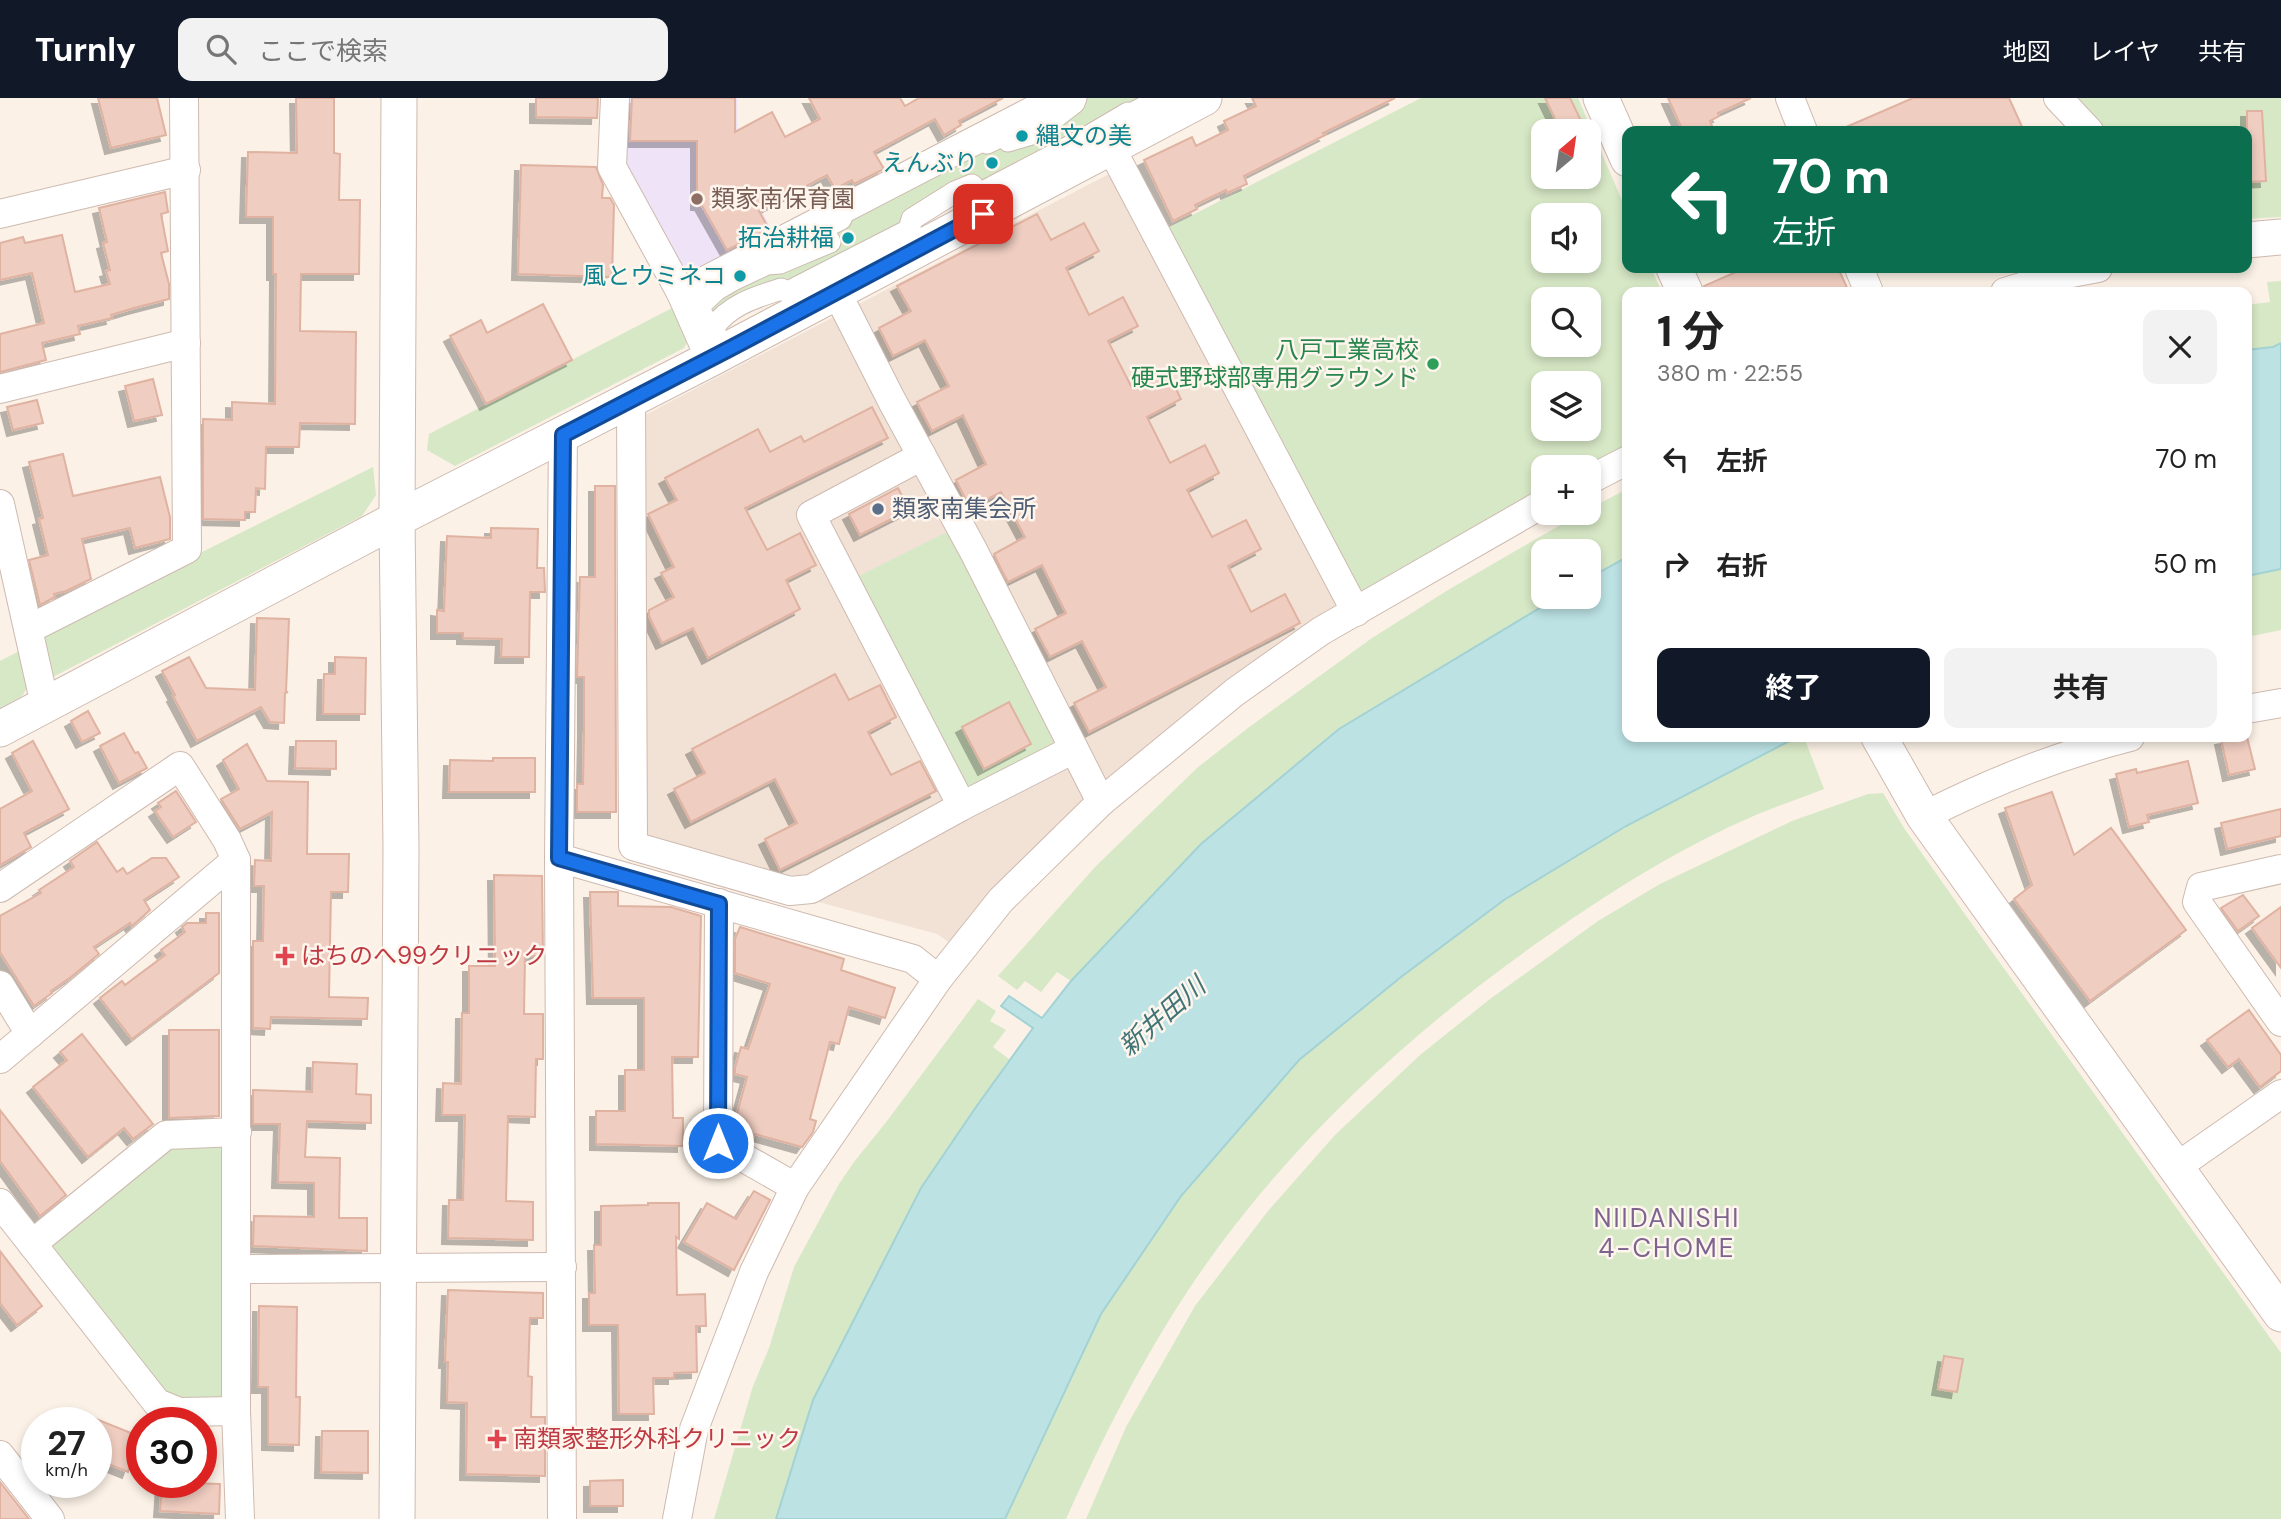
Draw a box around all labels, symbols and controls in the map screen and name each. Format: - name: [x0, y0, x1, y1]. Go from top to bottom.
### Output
- search box: [178, 18, 668, 81]
- text: Turnly: [35, 28, 136, 71]
- icon: search: [202, 30, 240, 68]
- text: ここで検索: [258, 34, 388, 68]
- text: 地図: [2003, 36, 2051, 67]
- text: レイヤ: [2089, 36, 2160, 67]
- text: 共有: [2198, 36, 2246, 67]
- north arrow: [1531, 119, 1601, 189]
- map controls: [1531, 119, 1601, 609]
- place label: 縄文の美: [1036, 120, 1132, 151]
- marker: 縄文の美: [1014, 128, 1030, 144]
- text: 70 m: [1772, 144, 1890, 208]
- place label: えんぶり: [882, 147, 978, 178]
- icon: left: [1657, 154, 1748, 245]
- marker: えんぶり: [984, 155, 1000, 171]
- place label: 類家南保育園: [711, 183, 855, 214]
- pin: [953, 184, 1013, 244]
- marker: 類家南保育園: [689, 191, 705, 207]
- icon: arrive: [964, 195, 1002, 233]
- button: sound: [1531, 203, 1601, 273]
- text: 左折: [1772, 211, 1836, 253]
- place label: 拓治耕福: [738, 222, 834, 253]
- marker: 拓治耕福: [840, 230, 856, 246]
- place label: 風とウミネコ: [582, 260, 726, 291]
- marker: 風とウミネコ: [732, 268, 748, 284]
- button: search: [1531, 287, 1601, 357]
- text: 1 分: [1657, 304, 1724, 359]
- button: close: [2143, 310, 2217, 384]
- place label: 八戸工業高校 硬式野球部専用グラウンド: [1131, 334, 1419, 393]
- marker: 八戸工業高校 硬式野球部専用グラウンド: [1425, 356, 1441, 372]
- text: 380 m · 22:55: [1657, 358, 1803, 388]
- button: layers: [1531, 371, 1601, 441]
- icon: left: [1657, 440, 1695, 478]
- text: 70 m: [2156, 442, 2217, 476]
- text: 左折: [1716, 444, 1768, 478]
- button: +: [1531, 455, 1601, 525]
- place label: 類家南集会所: [892, 493, 1036, 524]
- marker: 類家南集会所: [870, 501, 886, 517]
- button: −: [1531, 539, 1601, 609]
- icon: right: [1657, 545, 1695, 583]
- text: 50 m: [2153, 547, 2217, 581]
- text: 右折: [1716, 549, 1768, 583]
- button: 終了: [1657, 648, 1930, 728]
- button: 共有: [1944, 648, 2217, 728]
- place label: はちのへ99クリニック: [301, 940, 547, 971]
- marker: はちのへ99クリニック: [275, 946, 295, 966]
- water label: 新井田川: [1112, 967, 1215, 1063]
- position arrow: [681, 1106, 755, 1180]
- district label: NIIDANISHI 4-CHOME: [1594, 1201, 1740, 1265]
- speed limit sign: 30: [126, 1407, 217, 1498]
- text: 27: [47, 1420, 86, 1466]
- place label: 南類家整形外科クリニック: [513, 1423, 801, 1454]
- marker: 南類家整形外科クリニック: [487, 1429, 507, 1449]
- text: km/h: [45, 1458, 88, 1482]

